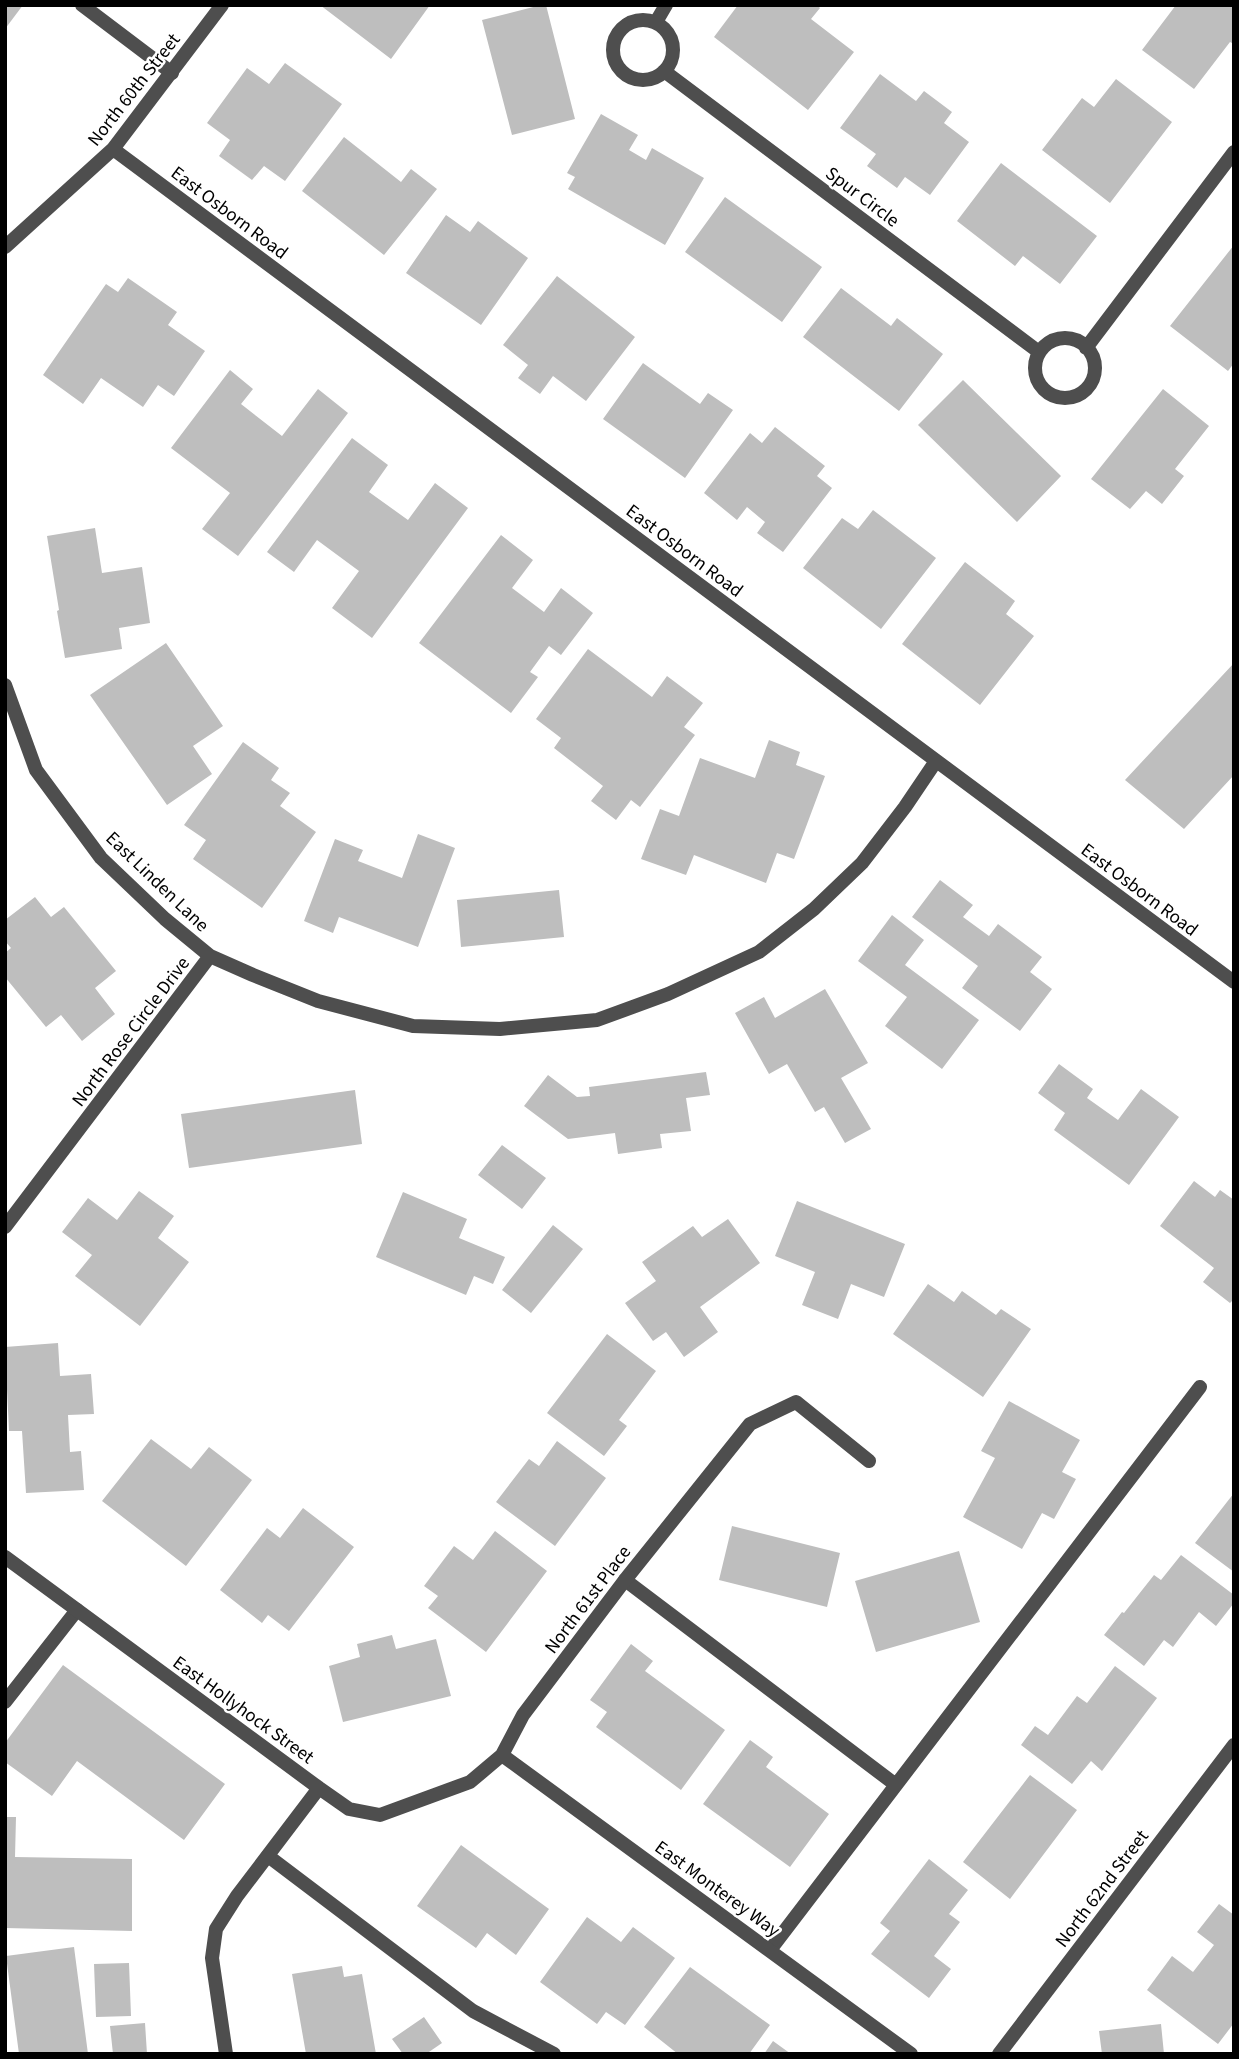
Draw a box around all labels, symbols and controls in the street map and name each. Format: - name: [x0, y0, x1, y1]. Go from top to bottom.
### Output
- street label: North 60th Street: [81, 27, 187, 152]
- street label: East Osborn Road: [165, 160, 293, 266]
- street label: Spur Circle: [820, 160, 905, 234]
- street label: East Osborn Road: [620, 498, 748, 604]
- street label: East Linden Lane: [99, 826, 215, 939]
- street label: East Osborn Road: [1075, 837, 1203, 943]
- street label: North Rose Circle Drive: [66, 951, 197, 1113]
- street label: North 61st Place: [539, 1540, 638, 1660]
- street label: East Hollyhock Street: [167, 1650, 320, 1771]
- street label: North 62nd Street: [1049, 1824, 1156, 1953]
- street label: East Monterey Way: [649, 1834, 785, 1944]

